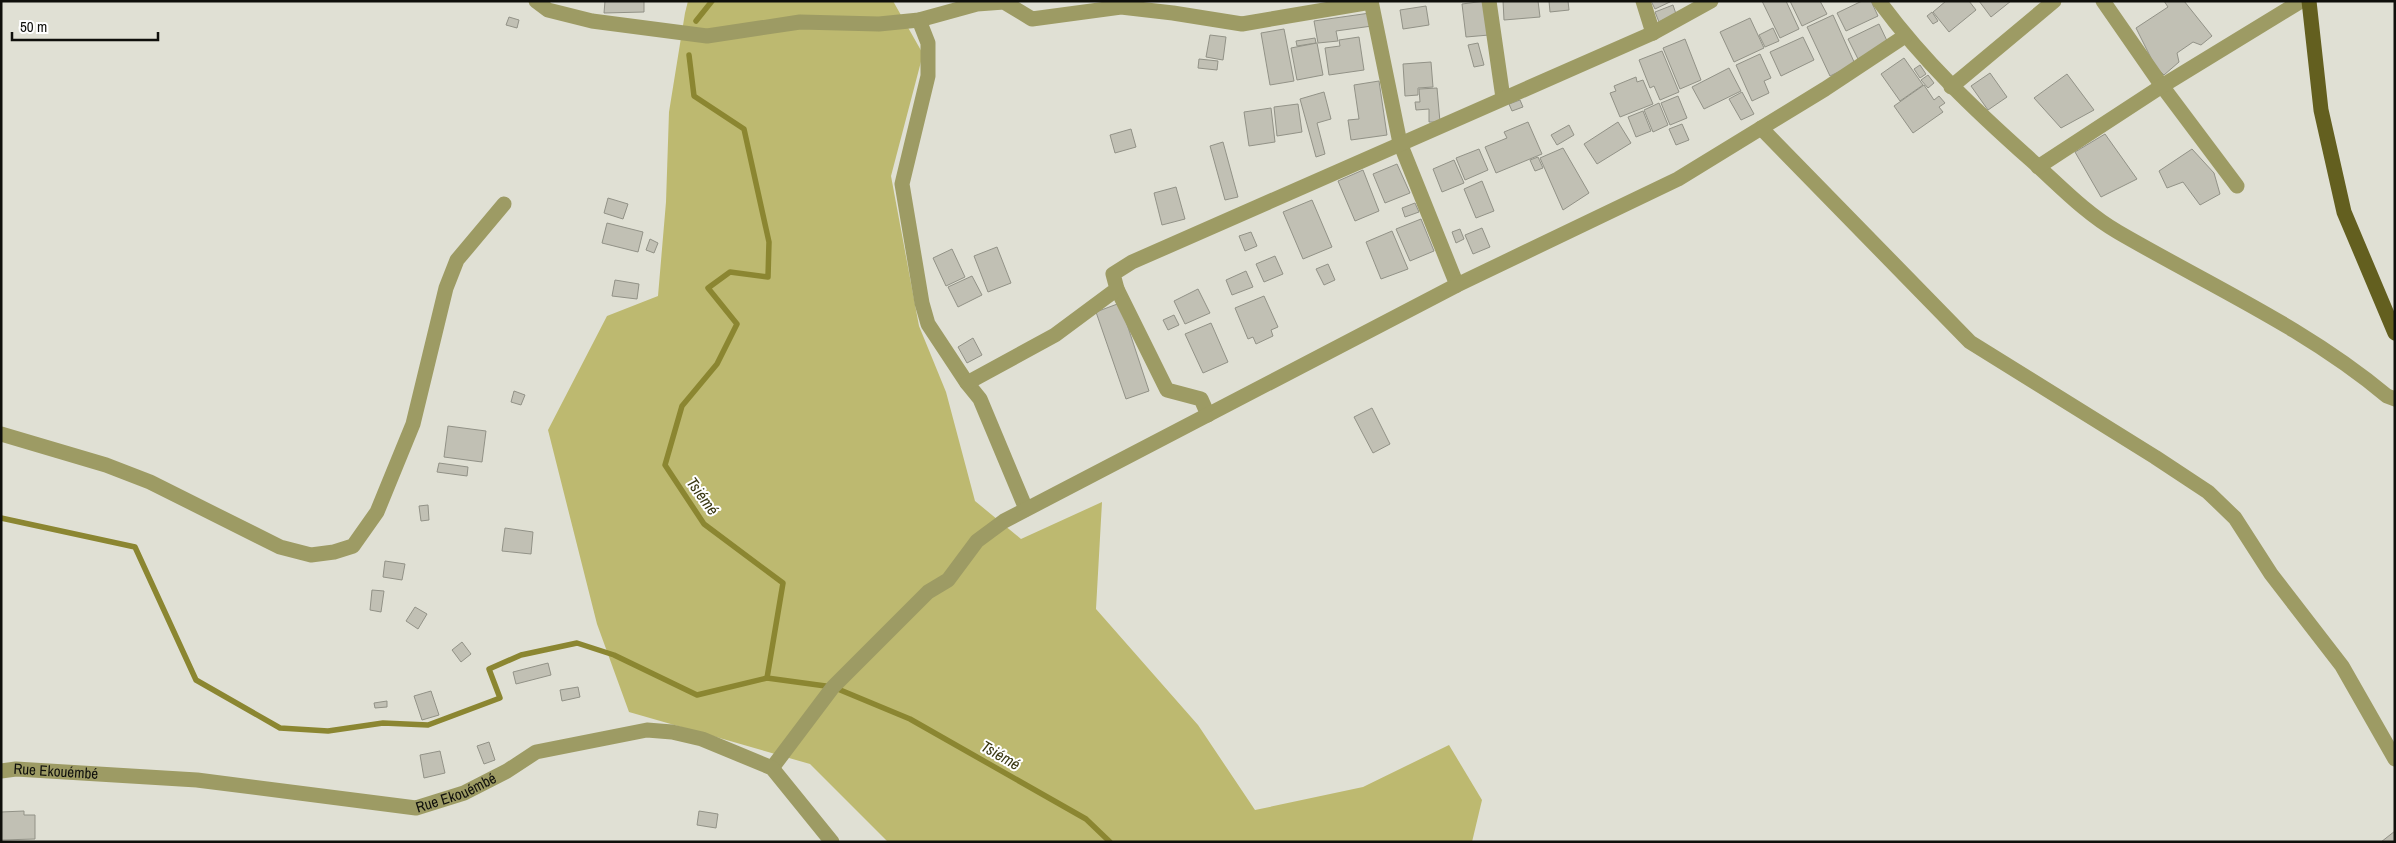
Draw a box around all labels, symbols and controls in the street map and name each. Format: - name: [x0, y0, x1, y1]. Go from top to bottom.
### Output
- scale bar: [12, 10, 159, 42]
- text: 50 m: [20, 16, 47, 37]
- water label: Tsiémé: [682, 473, 724, 519]
- water label: Tsiémé: [977, 735, 1025, 775]
- street label: Rue Ekouémbé: [13, 758, 99, 784]
- street label: Rue Ekouémbé: [413, 767, 500, 817]

